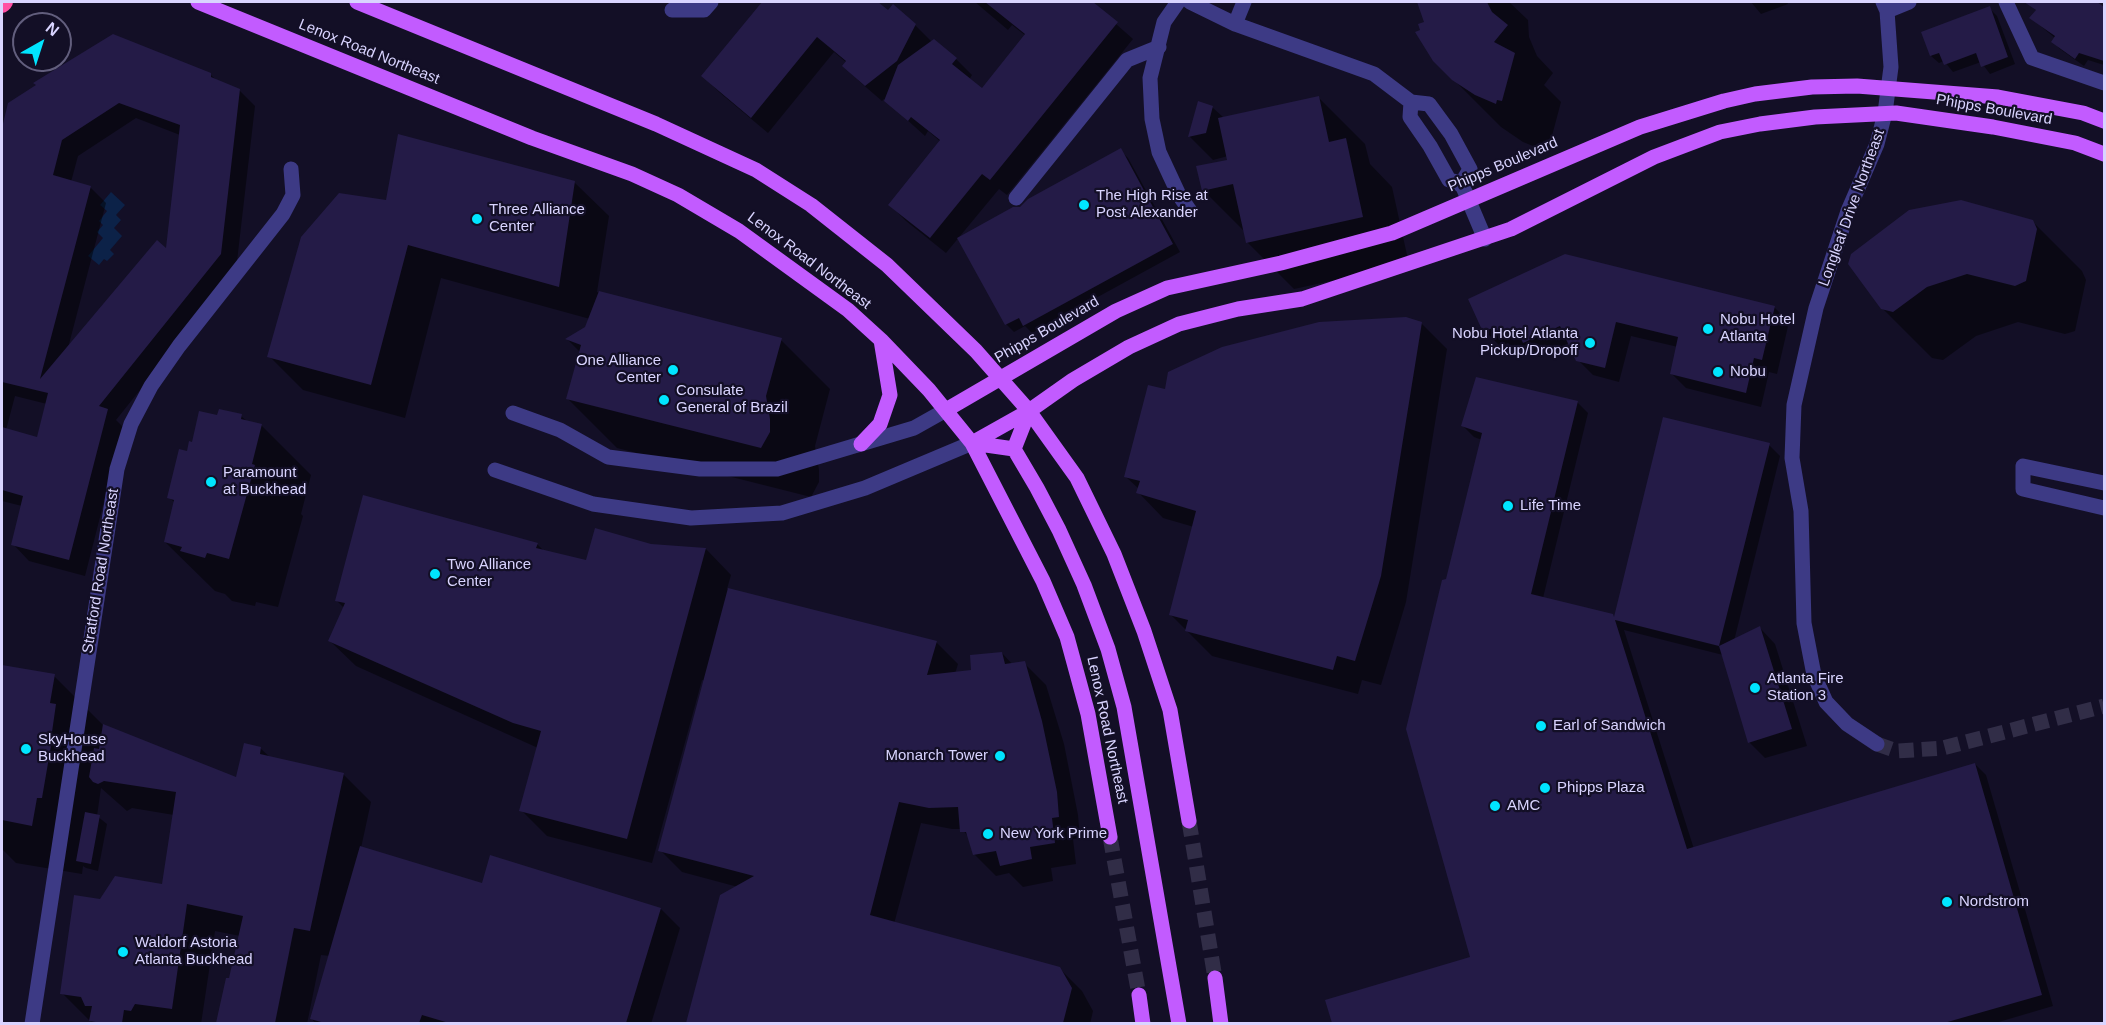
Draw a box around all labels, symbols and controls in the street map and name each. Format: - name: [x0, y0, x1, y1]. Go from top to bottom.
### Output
- north arrow: [12, 12, 72, 72]
- street label: Lenox Road Northeast: [296, 16, 442, 88]
- text: N: [43, 19, 62, 39]
- street label: Phipps Boulevard: [1935, 91, 2053, 129]
- street label: Longleaf Drive Northeast: [1815, 127, 1889, 289]
- street label: Phipps Boulevard: [1445, 134, 1561, 196]
- place label: The High Rise at Post Alexander: [1096, 187, 1208, 222]
- marker: The High Rise at Post Alexander: [1077, 198, 1091, 212]
- place label: Three Alliance Center: [489, 201, 585, 236]
- street label: Lenox Road Northeast: [744, 209, 874, 313]
- marker: Three Alliance Center: [470, 212, 484, 226]
- street label: Phipps Boulevard: [992, 293, 1102, 367]
- place label: Nobu Hotel Atlanta: [1720, 311, 1795, 346]
- marker: Nobu Hotel Atlanta: [1701, 322, 1715, 336]
- place label: Nobu Hotel Atlanta Pickup/Dropoff: [1452, 325, 1578, 360]
- marker: Nobu Hotel Atlanta Pickup/Dropoff: [1583, 336, 1597, 350]
- place label: One Alliance Center: [576, 352, 661, 387]
- marker: One Alliance Center: [666, 363, 680, 377]
- place label: Nobu: [1730, 363, 1766, 381]
- marker: Nobu: [1711, 365, 1725, 379]
- place label: Consulate General of Brazil: [676, 382, 788, 417]
- marker: Consulate General of Brazil: [657, 393, 671, 407]
- place label: Paramount at Buckhead: [223, 464, 306, 499]
- marker: Paramount at Buckhead: [204, 475, 218, 489]
- street label: Stratford Road Northeast: [79, 487, 123, 655]
- place label: Life Time: [1520, 497, 1581, 515]
- marker: Life Time: [1501, 499, 1515, 513]
- place label: Two Alliance Center: [447, 556, 531, 591]
- marker: Two Alliance Center: [428, 567, 442, 581]
- street label: Lenox Road Northeast: [1083, 655, 1131, 805]
- place label: Atlanta Fire Station 3: [1767, 670, 1844, 705]
- marker: Atlanta Fire Station 3: [1748, 681, 1762, 695]
- place label: Earl of Sandwich: [1553, 717, 1666, 735]
- marker: Earl of Sandwich: [1534, 719, 1548, 733]
- place label: SkyHouse Buckhead: [38, 731, 106, 766]
- marker: SkyHouse Buckhead: [19, 742, 33, 756]
- place label: Monarch Tower: [885, 747, 988, 765]
- marker: Monarch Tower: [993, 749, 1007, 763]
- place label: Phipps Plaza: [1557, 779, 1645, 797]
- marker: Phipps Plaza: [1538, 781, 1552, 795]
- place label: AMC: [1507, 797, 1540, 815]
- marker: AMC: [1488, 799, 1502, 813]
- place label: New York Prime: [1000, 825, 1107, 843]
- marker: New York Prime: [981, 827, 995, 841]
- place label: Nordstrom: [1959, 893, 2029, 911]
- marker: Nordstrom: [1940, 895, 1954, 909]
- place label: Waldorf Astoria Atlanta Buckhead: [135, 934, 253, 969]
- marker: Waldorf Astoria Atlanta Buckhead: [116, 945, 130, 959]

